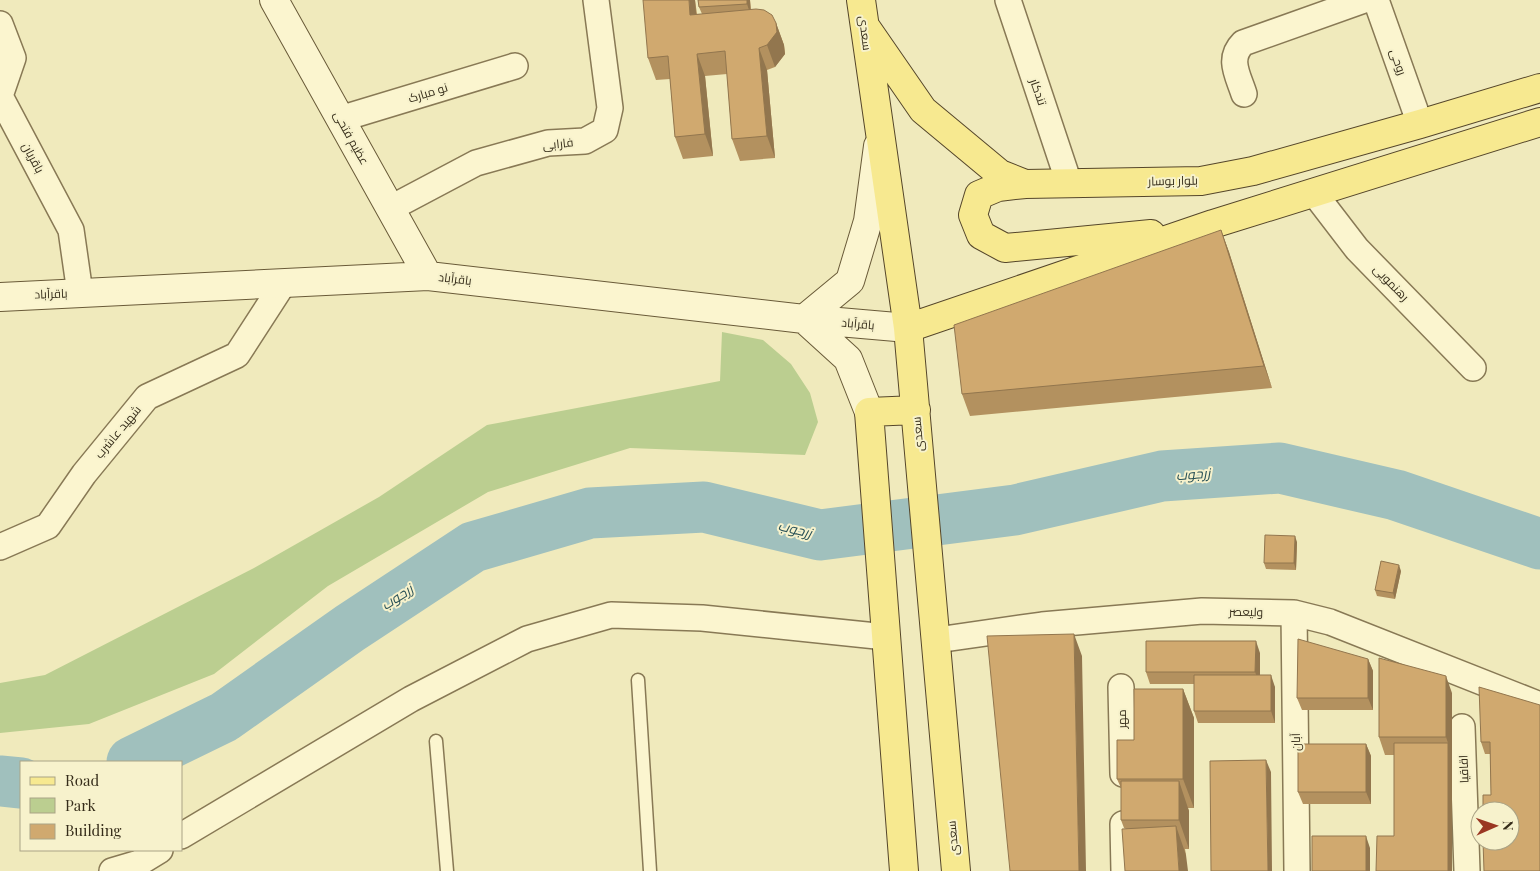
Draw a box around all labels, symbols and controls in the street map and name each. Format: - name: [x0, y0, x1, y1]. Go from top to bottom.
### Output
- street label: سعدی: [856, 15, 876, 51]
- street label: روحی: [1387, 46, 1411, 77]
- street label: تندکار: [1027, 75, 1051, 108]
- street label: نو مبارک: [406, 78, 449, 106]
- street label: عظیم فتحی: [330, 108, 373, 168]
- street label: فارابی: [542, 133, 574, 153]
- street label: باقریان: [19, 139, 49, 176]
- street label: بلوار بوسار: [1147, 172, 1198, 188]
- street label: رهنمویی: [1370, 261, 1413, 304]
- street label: باقرآباد: [438, 268, 473, 288]
- street label: باقرآباد: [34, 284, 68, 302]
- street label: باقرآباد: [841, 314, 875, 332]
- street label: شهید عاشرب: [90, 402, 144, 461]
- street label: سعدی: [908, 416, 926, 452]
- water label: زرجوب: [1175, 463, 1213, 484]
- water label: زرجوب: [776, 515, 816, 542]
- water label: زرجوب: [377, 578, 418, 614]
- street label: ولیعصر: [1228, 603, 1263, 619]
- street label: مهر: [1113, 709, 1129, 730]
- street label: آبان: [1287, 732, 1303, 751]
- street label: اقاقیا: [1455, 755, 1471, 784]
- legend: [20, 761, 182, 851]
- text: Road: [65, 770, 99, 790]
- text: Park: [65, 795, 97, 815]
- north arrow: [1470, 801, 1520, 851]
- text: Building: [65, 820, 122, 840]
- street label: سعدی: [943, 820, 961, 856]
- text: N: [1499, 820, 1518, 831]

